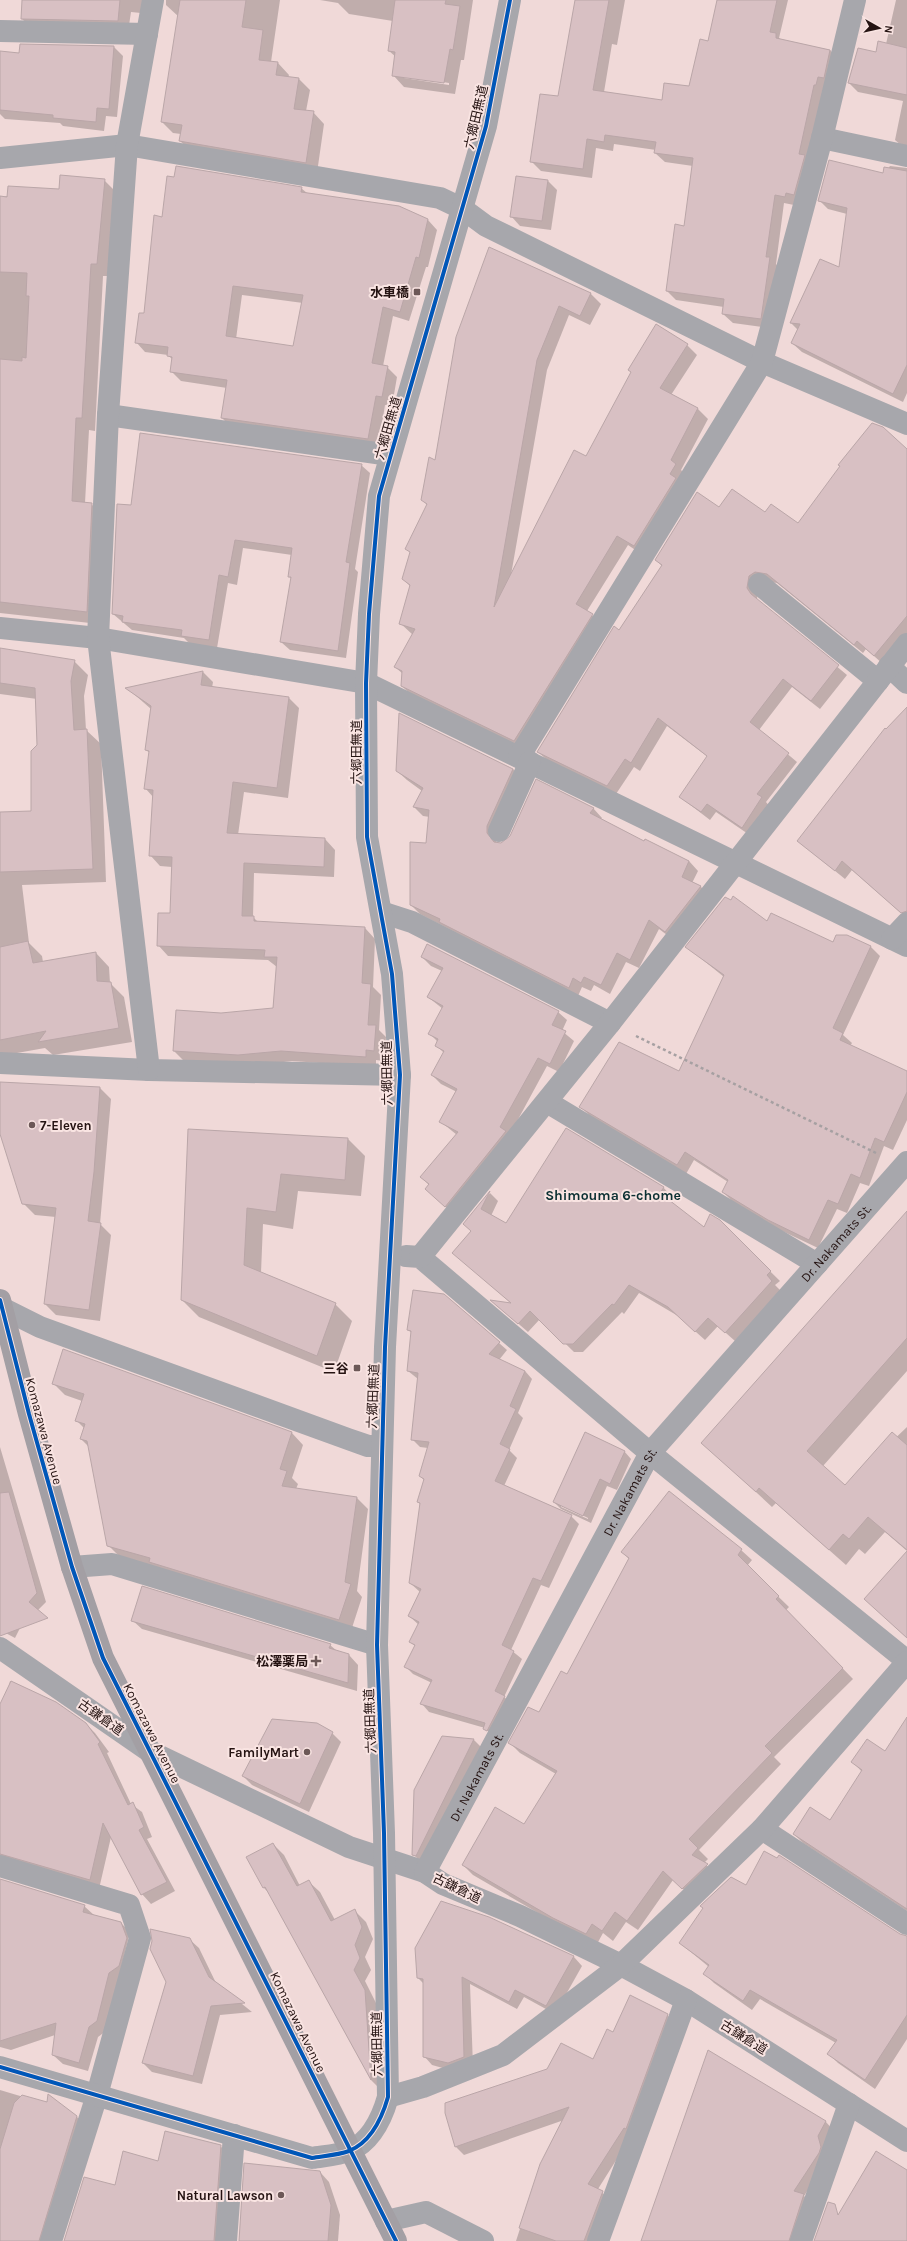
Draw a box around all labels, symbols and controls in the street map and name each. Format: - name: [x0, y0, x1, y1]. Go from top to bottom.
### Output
- north arrow: [859, 8, 899, 48]
- text: N: [881, 25, 895, 34]
- street label: 六郷田無道: [461, 84, 491, 150]
- place label: 水車橋: [370, 285, 409, 300]
- marker: 水車橋: [412, 287, 422, 297]
- street label: 六郷田無道: [372, 395, 404, 461]
- street label: 六郷田無道: [349, 719, 364, 785]
- street label: 六郷田無道: [379, 1040, 395, 1106]
- place label: 7-Eleven: [40, 1118, 92, 1133]
- marker: 7-Eleven: [27, 1120, 37, 1130]
- district label: Shimouma 6-chome: [545, 1187, 681, 1204]
- street label: Dr. Nakamats St.: [797, 1201, 874, 1285]
- place label: 三谷: [323, 1361, 349, 1376]
- marker: 三谷: [352, 1363, 362, 1373]
- street label: 六郷田無道: [364, 1363, 382, 1429]
- street label: Komazawa Avenue: [23, 1376, 66, 1486]
- street label: Dr. Nakamats St.: [599, 1444, 659, 1538]
- place label: 松澤薬局: [256, 1654, 308, 1669]
- marker: 松澤薬局: [311, 1656, 321, 1666]
- street label: Komazawa Avenue: [120, 1681, 184, 1786]
- street label: 六郷田無道: [361, 1688, 379, 1754]
- street label: 古鎌倉道: [75, 1696, 127, 1738]
- street label: Dr. Nakamats St.: [446, 1730, 506, 1824]
- place label: FamilyMart: [228, 1745, 299, 1760]
- marker: FamilyMart: [302, 1747, 312, 1757]
- street label: 古鎌倉道: [430, 1870, 484, 1906]
- street label: Komazawa Avenue: [267, 1969, 329, 2075]
- street label: 六郷田無道: [369, 2011, 385, 2077]
- street label: 古鎌倉道: [718, 2017, 770, 2057]
- place label: Natural Lawson: [177, 2188, 273, 2203]
- marker: Natural Lawson: [276, 2190, 286, 2200]

